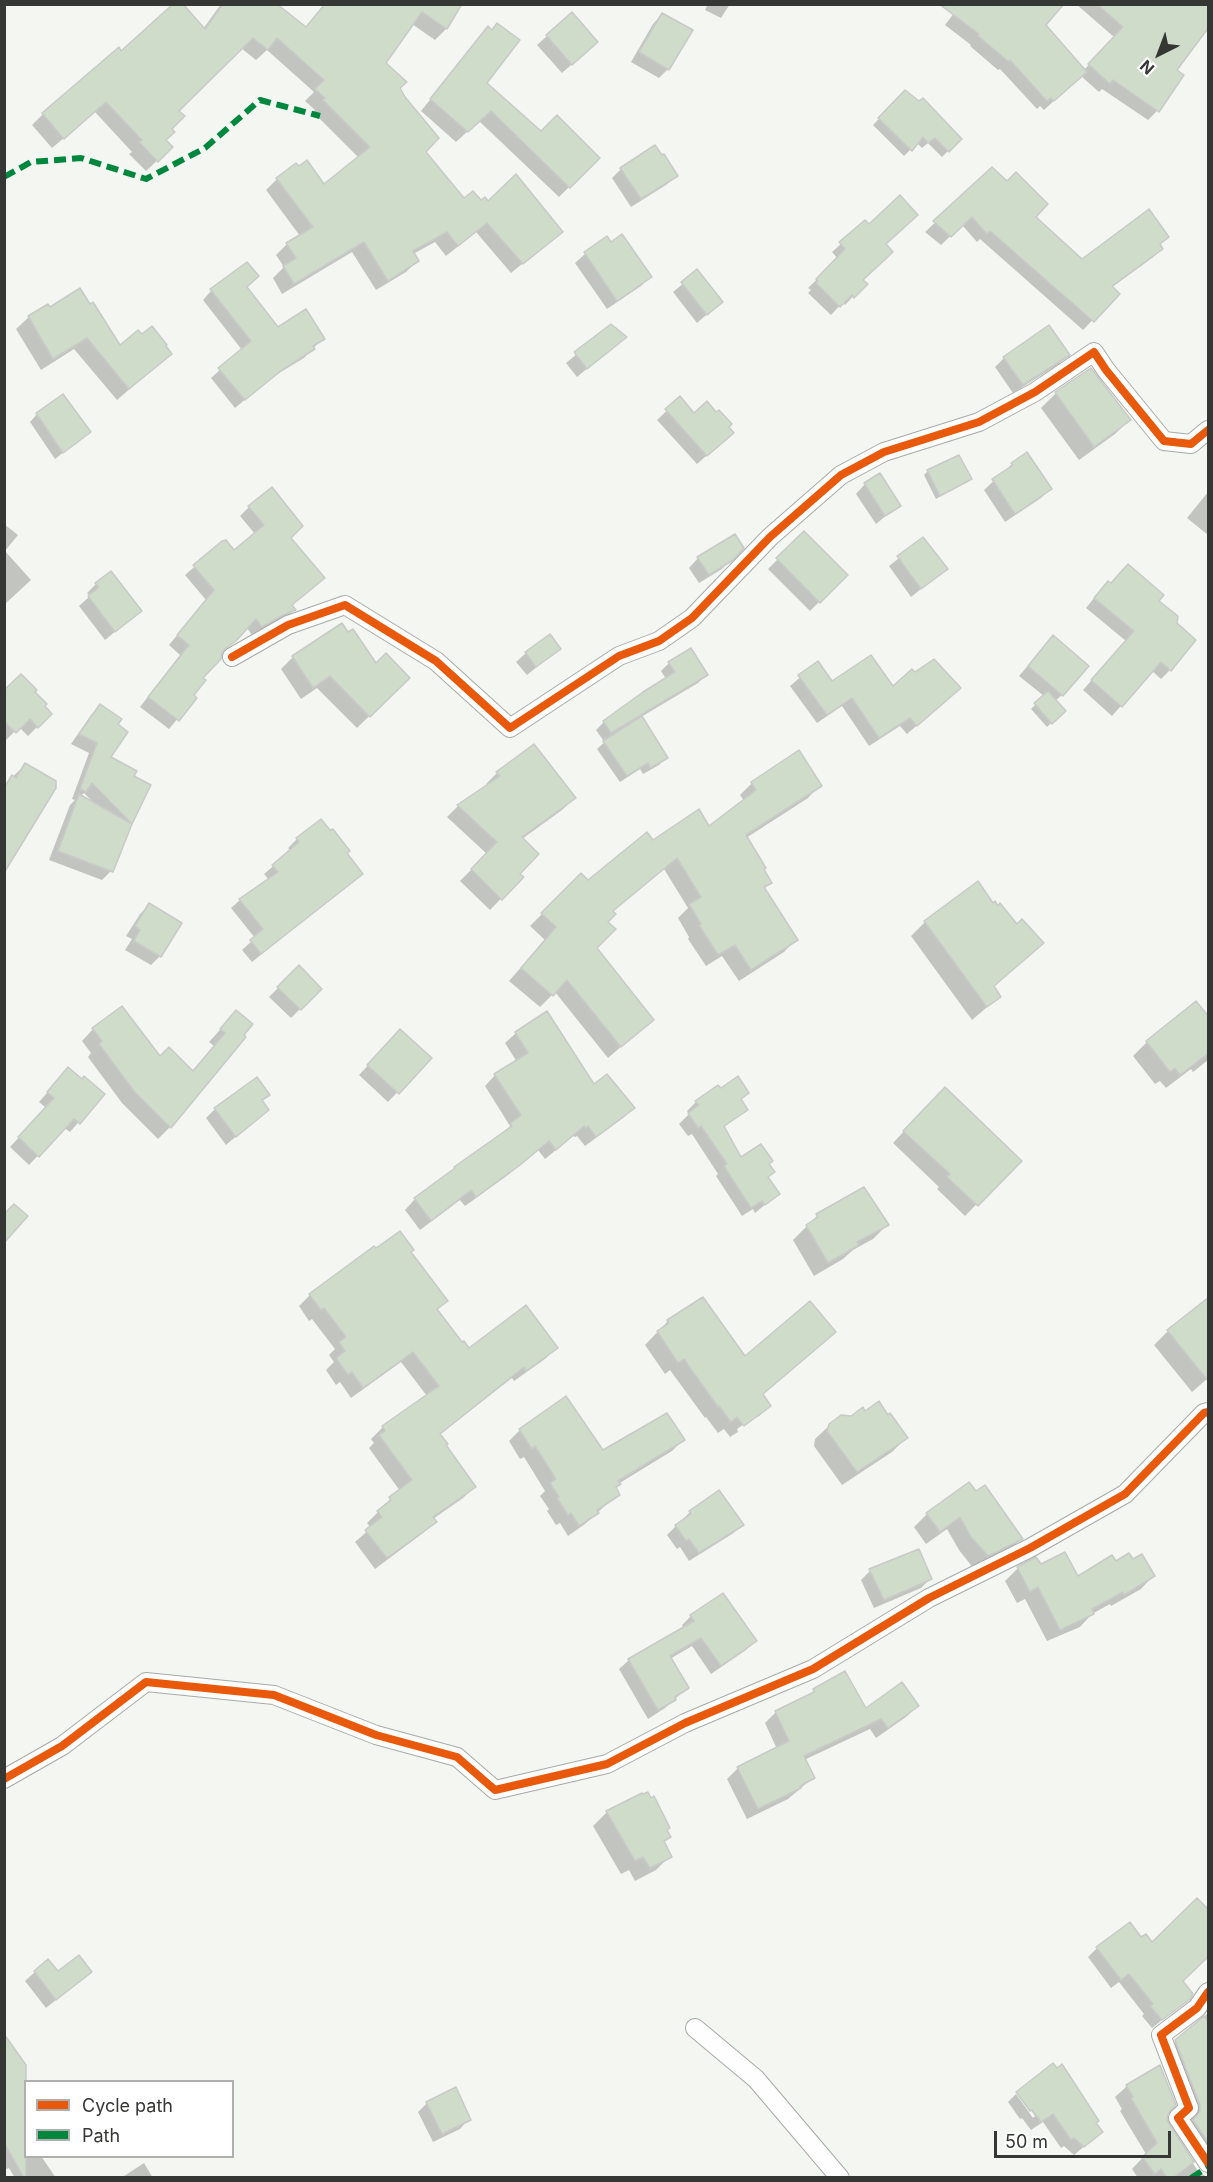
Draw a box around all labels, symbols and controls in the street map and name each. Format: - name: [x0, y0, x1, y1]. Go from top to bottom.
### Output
- north arrow: [1129, 24, 1189, 84]
- text: N: [1136, 56, 1158, 79]
- legend: [24, 2080, 234, 2158]
- text: Cycle path: [82, 2095, 173, 2116]
- scale bar: [997, 2119, 1174, 2157]
- text: Path: [82, 2125, 120, 2146]
- text: 50 m: [1005, 2131, 1048, 2152]

